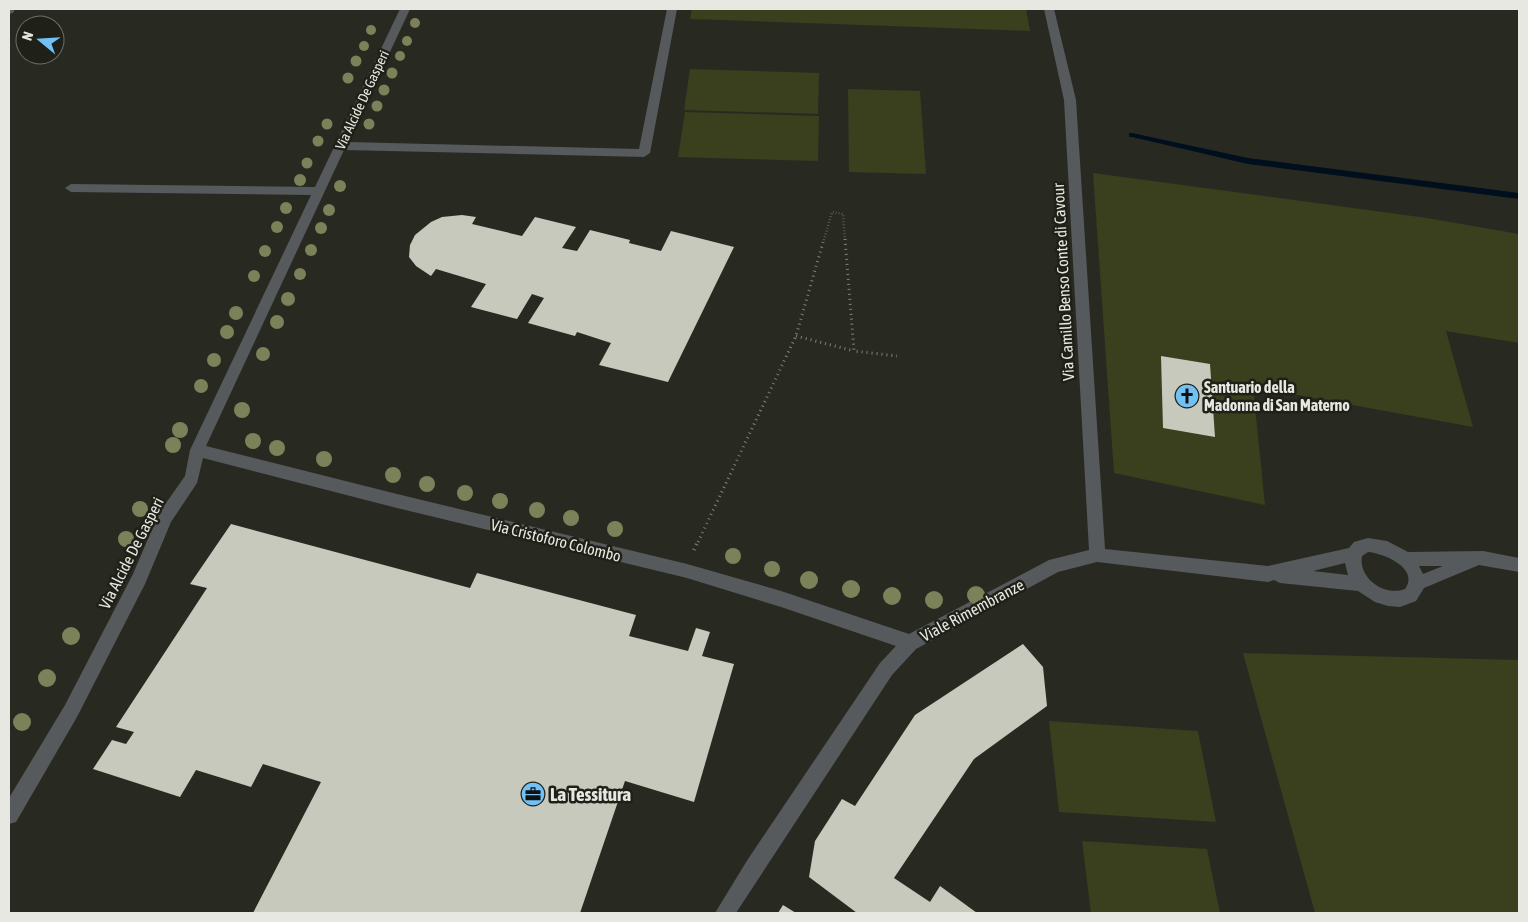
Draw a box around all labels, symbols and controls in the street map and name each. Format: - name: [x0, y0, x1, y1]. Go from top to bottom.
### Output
- north arrow: [15, 15, 65, 65]
- text: N: [19, 30, 37, 42]
- street label: Via Alcide De Gasperi: [332, 48, 392, 152]
- street label: Via Camillo Benso Conte di Cavour: [1049, 182, 1077, 381]
- place label: Santuario della Madonna di San Materno: [1204, 378, 1350, 414]
- church icon: Santuario della Madonna di San Materno: [1174, 383, 1200, 409]
- street label: Via Alcide De Gasperi: [95, 494, 168, 612]
- street label: Via Cristoforo Colombo: [489, 515, 623, 565]
- street label: Viale Rimembranze: [917, 575, 1027, 645]
- office icon: La Tessitura: [520, 781, 546, 807]
- place label: La Tessitura: [550, 783, 631, 805]

